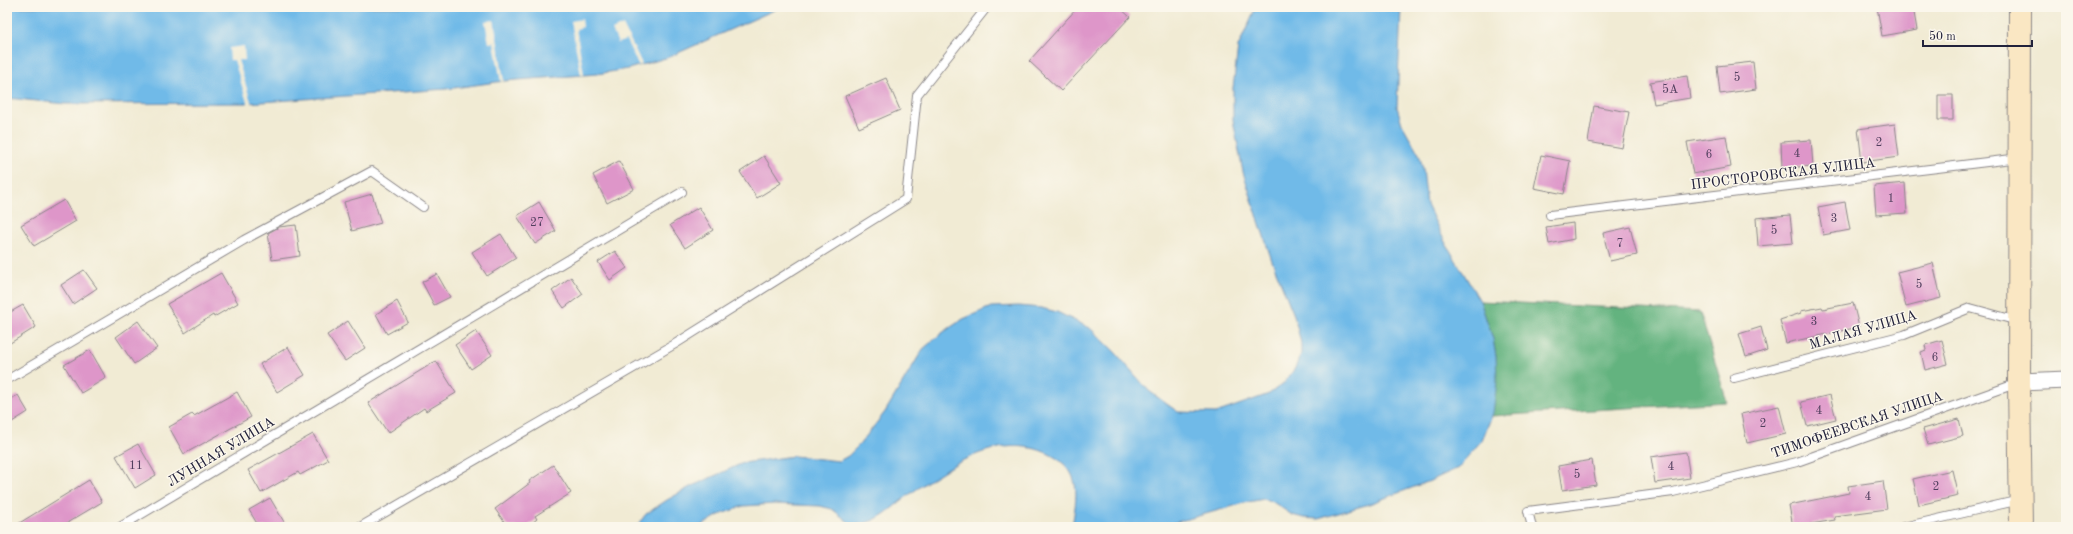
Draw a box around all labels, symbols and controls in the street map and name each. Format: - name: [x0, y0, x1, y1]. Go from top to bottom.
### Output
- scale bar: [1923, 22, 2032, 48]
- text: 50 m: [1929, 30, 1956, 43]
- house number: 5: [1734, 71, 1741, 84]
- house number: 5А: [1662, 83, 1678, 96]
- house number: 2: [1876, 137, 1882, 149]
- house number: 4: [1794, 148, 1801, 160]
- house number: 6: [1706, 149, 1713, 161]
- street label: ПРОСТОРОВСКАЯ УЛИЦА: [1690, 156, 1876, 192]
- house number: 1: [1888, 193, 1894, 205]
- house number: 3: [1831, 213, 1837, 225]
- house number: 27: [530, 217, 544, 229]
- house number: 5: [1771, 224, 1778, 237]
- house number: 7: [1617, 238, 1623, 250]
- house number: 5: [1916, 278, 1923, 291]
- street label: МАЛАЯ УЛИЦА: [1808, 308, 1919, 352]
- house number: 3: [1811, 316, 1817, 328]
- house number: 6: [1932, 352, 1939, 364]
- street label: ТИМОФЕЕВСКАЯ УЛИЦА: [1769, 389, 1945, 461]
- house number: 4: [1816, 405, 1823, 417]
- street label: ЛУННАЯ УЛИЦА: [165, 414, 277, 489]
- house number: 2: [1760, 418, 1766, 430]
- house number: 11: [129, 460, 143, 472]
- house number: 4: [1668, 461, 1675, 473]
- house number: 5: [1574, 468, 1581, 481]
- house number: 2: [1933, 481, 1939, 493]
- house number: 4: [1865, 491, 1872, 503]

